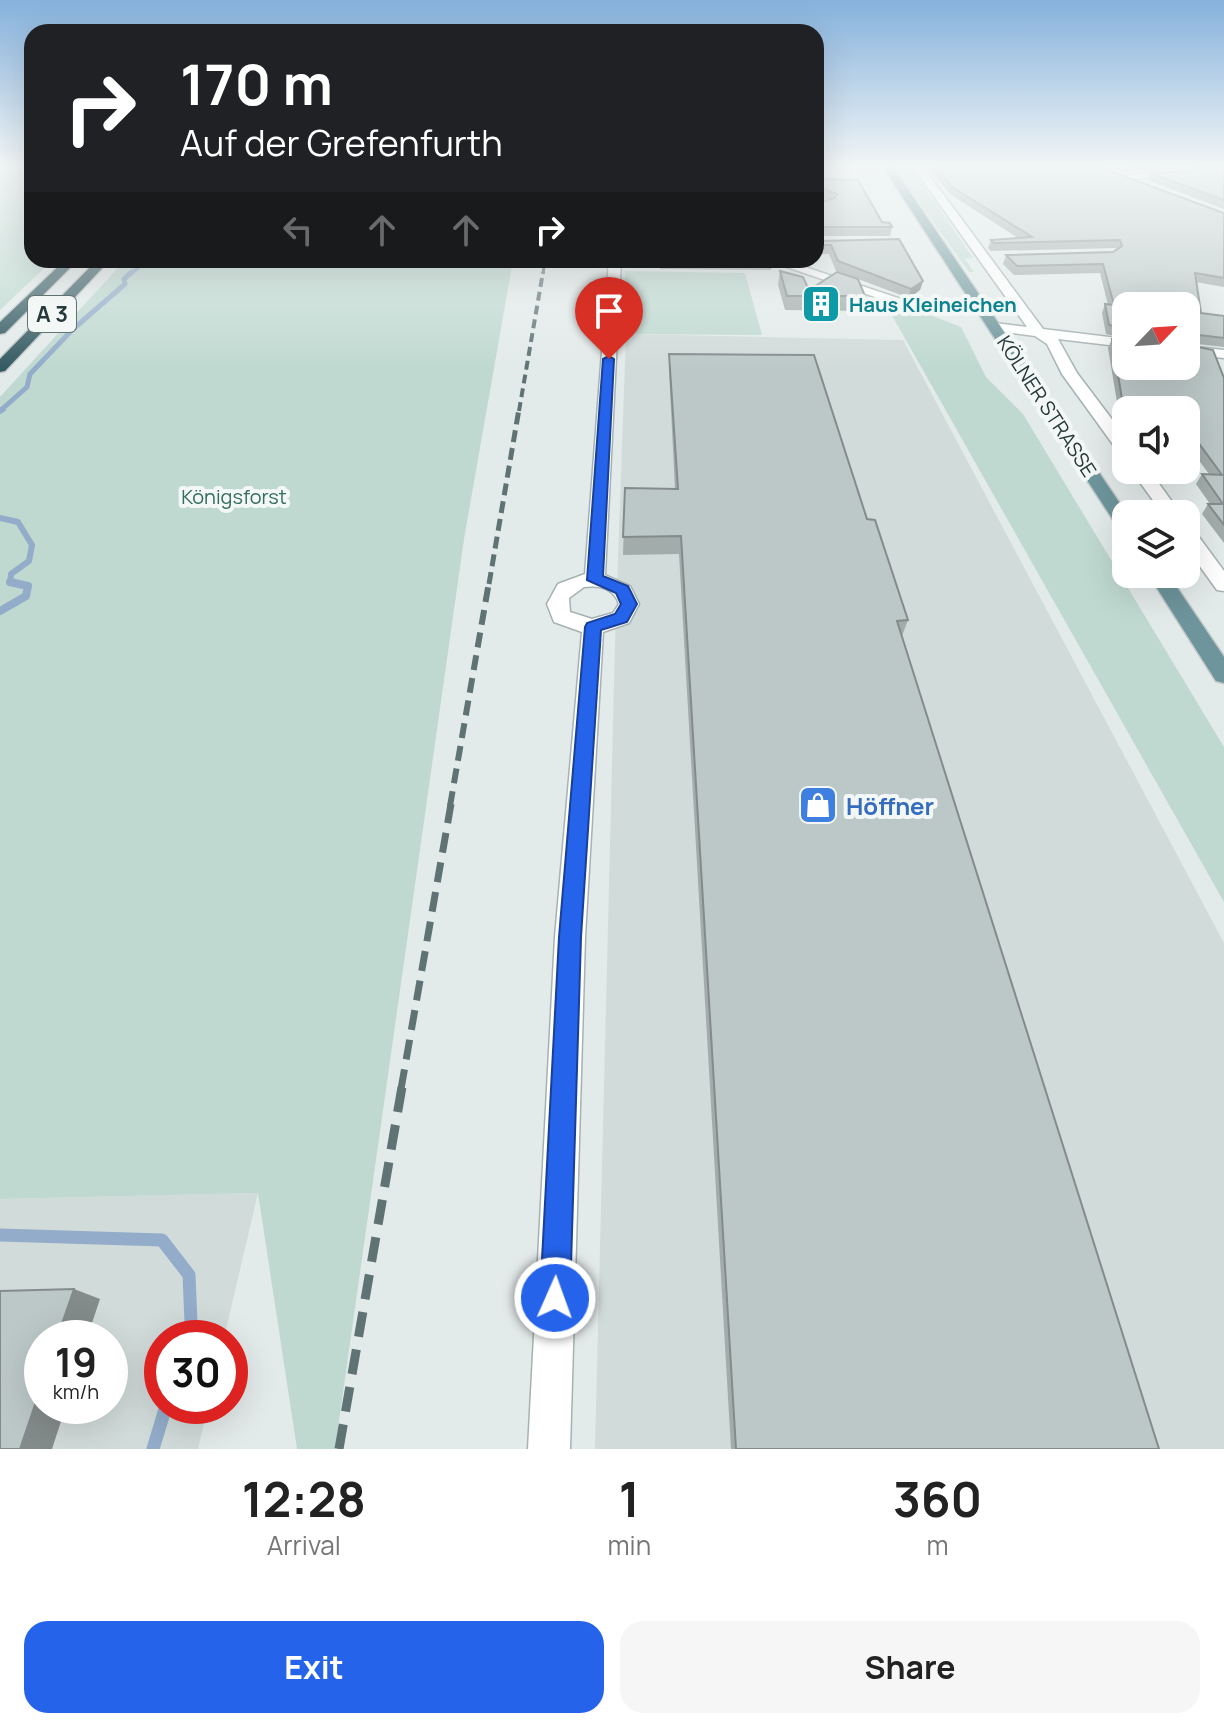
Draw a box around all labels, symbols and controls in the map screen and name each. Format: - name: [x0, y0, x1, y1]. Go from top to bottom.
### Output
- text: 170 m: [180, 45, 333, 122]
- icon: right: [48, 56, 152, 160]
- text: Auf der Grefenfurth: [180, 118, 503, 167]
- icon: left: [276, 208, 320, 252]
- icon: ahead: [360, 208, 404, 252]
- icon: ahead: [444, 208, 488, 252]
- icon: right: [528, 208, 572, 252]
- pin: [575, 277, 643, 359]
- building icon: Haus Kleineichen: [800, 283, 842, 325]
- icon: arrive: [587, 289, 631, 333]
- place label: Haus Kleineichen: [849, 291, 1017, 318]
- north arrow: [1112, 292, 1200, 380]
- map controls: [1112, 292, 1200, 588]
- road number: A 3: [28, 296, 76, 332]
- street label: KÖLNER STRASSE: [991, 330, 1103, 482]
- button: sound: [1112, 396, 1200, 484]
- park label: Königsforst: [181, 483, 287, 510]
- button: layers: [1112, 500, 1200, 588]
- shop icon: Höffner: [797, 784, 839, 826]
- place label: Höffner: [846, 789, 934, 822]
- position arrow: [513, 1256, 597, 1340]
- speed limit sign: 30: [144, 1320, 248, 1424]
- text: 19: [55, 1334, 97, 1389]
- text: km/h: [53, 1378, 99, 1405]
- text: 12:28: [242, 1466, 366, 1531]
- text: 1: [619, 1466, 640, 1531]
- text: 360: [893, 1466, 982, 1531]
- text: Arrival: [267, 1527, 341, 1563]
- text: min: [608, 1527, 651, 1563]
- text: m: [927, 1527, 949, 1563]
- button: Exit: [24, 1621, 604, 1713]
- button: Share: [620, 1621, 1200, 1713]

